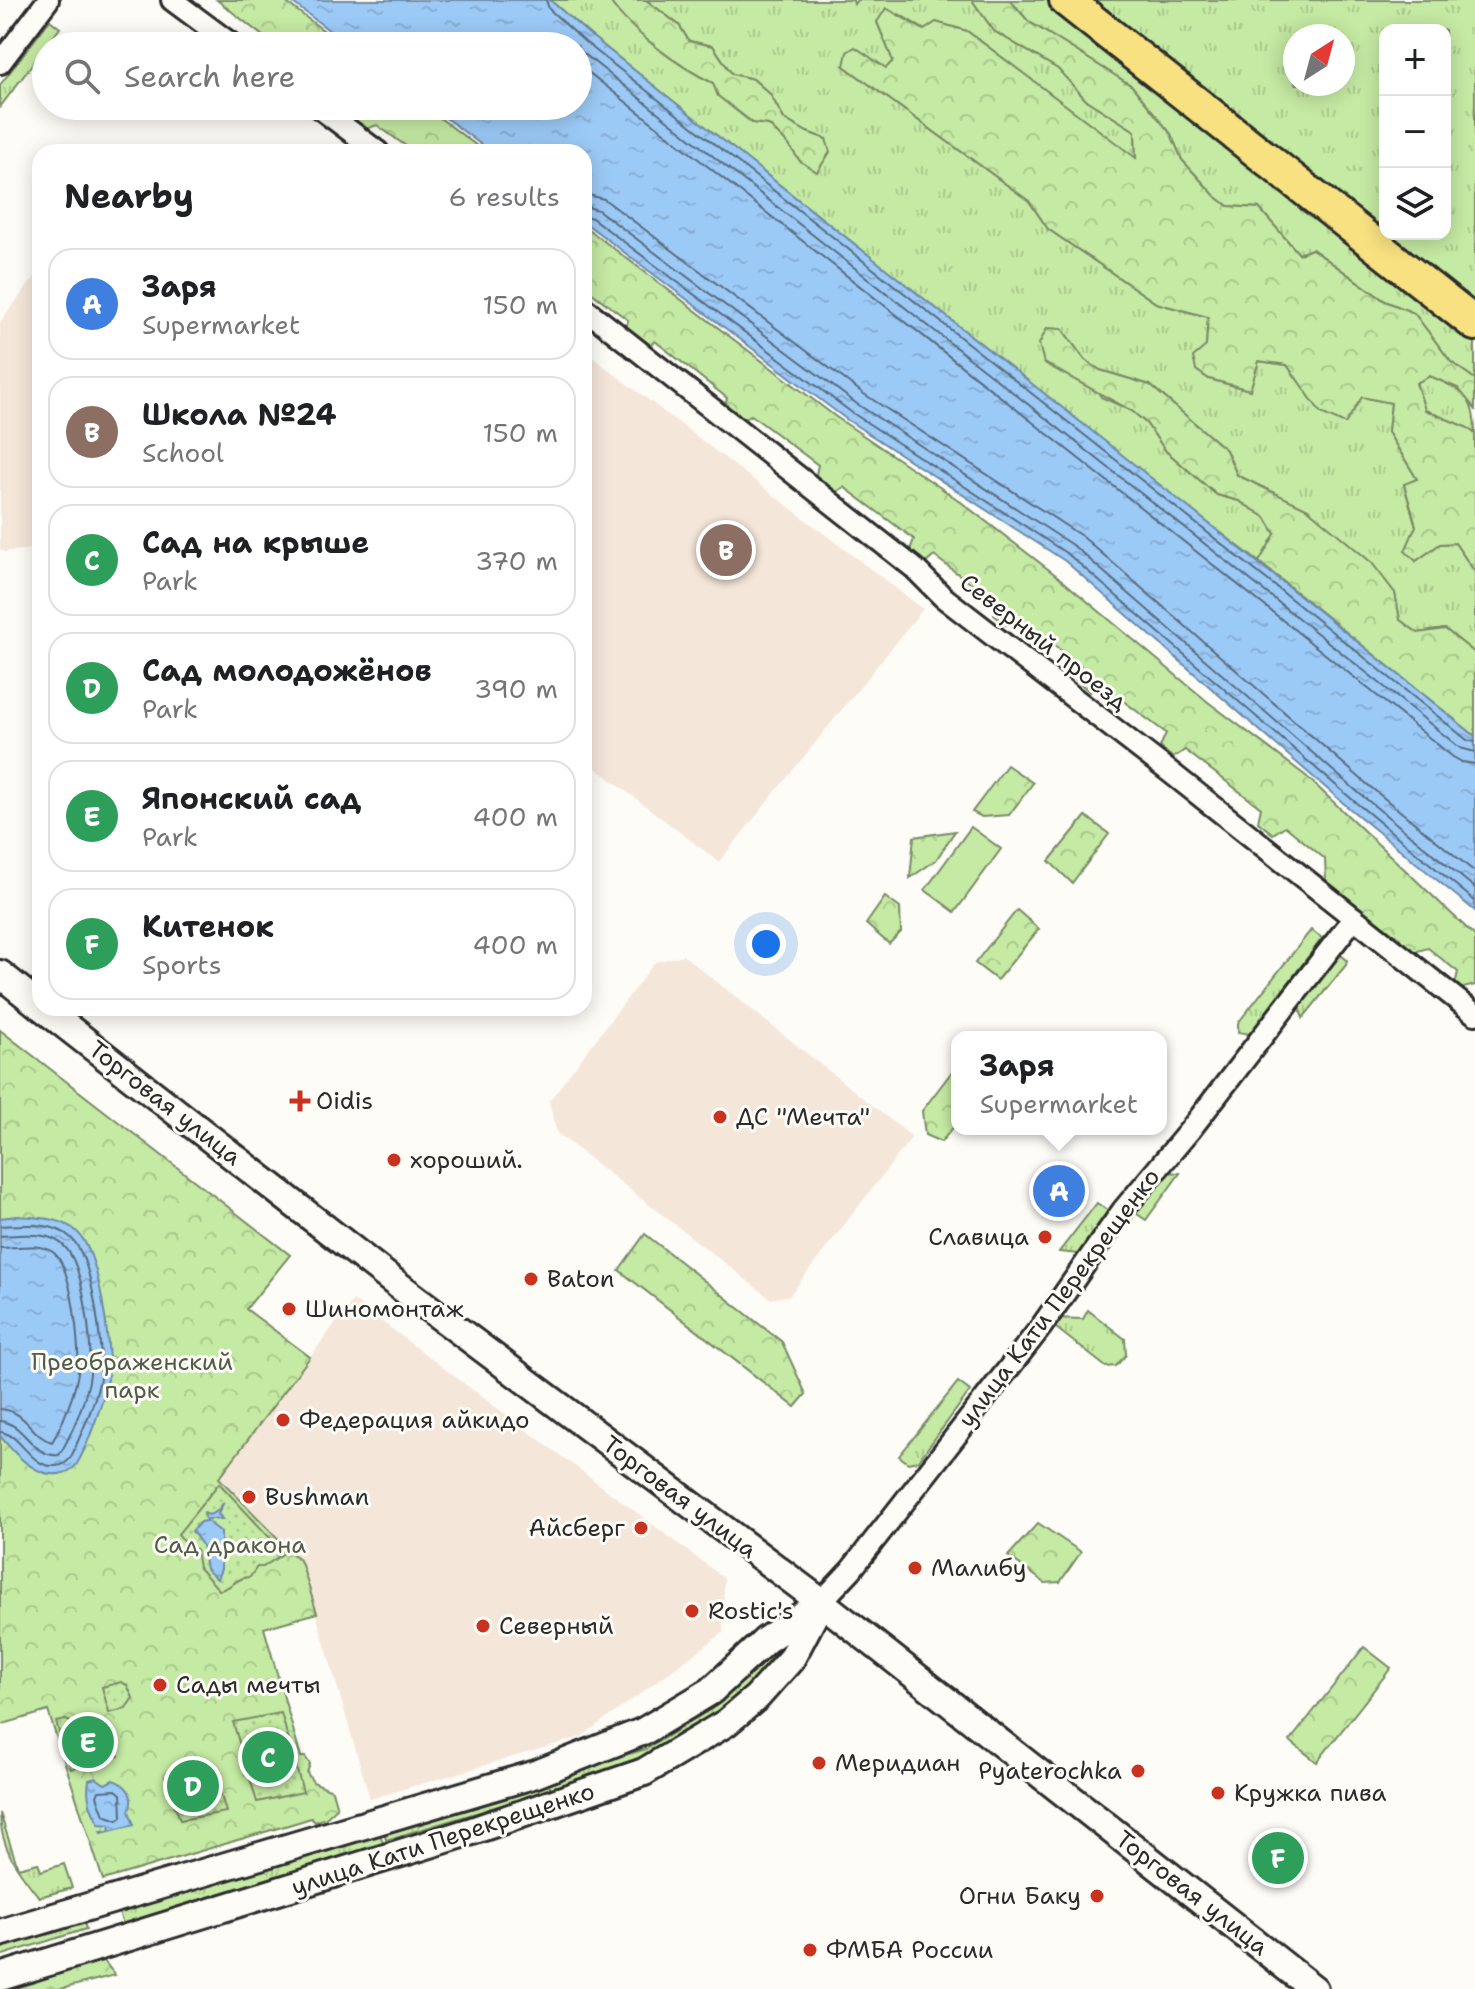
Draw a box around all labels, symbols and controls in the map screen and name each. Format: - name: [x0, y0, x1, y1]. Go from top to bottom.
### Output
- north arrow: [1283, 24, 1355, 96]
- map controls: [1379, 24, 1451, 240]
- button: +: [1379, 24, 1451, 96]
- search box: [32, 32, 592, 120]
- icon: search: [60, 54, 104, 98]
- text: Search here: [124, 56, 295, 97]
- button: −: [1379, 96, 1451, 168]
- button: layers: [1379, 168, 1451, 240]
- text: Nearby: [64, 173, 194, 219]
- text: 6 results: [448, 179, 560, 214]
- text: Заря: [142, 266, 217, 307]
- text: A: [82, 287, 102, 322]
- text: 150 m: [482, 287, 558, 322]
- text: Supermarket: [142, 307, 300, 342]
- text: Школа №24: [142, 394, 336, 435]
- text: B: [84, 415, 100, 450]
- text: 150 m: [482, 415, 558, 450]
- text: School: [142, 435, 224, 470]
- pin: B: [700, 520, 752, 580]
- text: Сад на крыше: [142, 522, 369, 563]
- text: C: [84, 543, 100, 578]
- text: 370 m: [475, 543, 558, 578]
- text: Park: [142, 563, 198, 598]
- street label: Северный проезд: [953, 566, 1135, 718]
- text: Сад молодожёнов: [142, 650, 432, 691]
- text: D: [83, 671, 101, 706]
- text: 390 m: [474, 671, 558, 706]
- text: Park: [142, 691, 198, 726]
- text: Японский сад: [142, 778, 361, 819]
- text: E: [83, 799, 101, 834]
- text: 400 m: [473, 799, 558, 834]
- text: Park: [142, 819, 198, 854]
- text: Китенок: [142, 906, 274, 947]
- your location: [746, 924, 786, 964]
- text: F: [84, 927, 100, 962]
- text: 400 m: [473, 927, 558, 962]
- text: Sports: [142, 947, 222, 982]
- popup: [951, 1031, 1167, 1135]
- street label: Торговая улица: [82, 1033, 248, 1173]
- text: Заря: [980, 1045, 1055, 1086]
- place label: Oidis: [316, 1085, 373, 1117]
- text: Supermarket: [980, 1086, 1138, 1121]
- marker: Oidis: [291, 1092, 309, 1110]
- place label: ДС "Мечта": [736, 1101, 870, 1133]
- marker: ДС "Мечта": [711, 1108, 729, 1126]
- place label: хороший.: [410, 1144, 523, 1176]
- marker: хороший.: [385, 1151, 403, 1169]
- pin: A: [1033, 1161, 1085, 1221]
- street label: улица Кати Перекрещенко: [951, 1162, 1167, 1434]
- place label: Славица: [928, 1221, 1029, 1253]
- marker: Славица: [1036, 1228, 1054, 1246]
- place label: Baton: [547, 1263, 614, 1295]
- marker: Baton: [522, 1270, 540, 1288]
- place label: Шиномонтаж: [305, 1293, 464, 1325]
- marker: Шиномонтаж: [280, 1300, 298, 1318]
- park label: Преображенский парк: [31, 1346, 233, 1406]
- place label: Федерация айкидо: [299, 1404, 529, 1436]
- marker: Федерация айкидо: [274, 1411, 292, 1429]
- street label: Торговая улица: [596, 1428, 764, 1566]
- place label: Bushman: [265, 1481, 369, 1513]
- marker: Bushman: [240, 1488, 258, 1506]
- place label: Айсберг: [529, 1512, 625, 1544]
- marker: Айсберг: [632, 1519, 650, 1537]
- park label: Сад дракона: [154, 1529, 306, 1561]
- place label: Малибу: [931, 1552, 1027, 1584]
- marker: Малибу: [906, 1559, 924, 1577]
- place label: Rostic's: [708, 1595, 794, 1627]
- marker: Rostic's: [683, 1602, 701, 1620]
- place label: Северный: [499, 1610, 614, 1642]
- marker: Северный: [474, 1617, 492, 1635]
- place label: Сады мечты: [176, 1669, 321, 1701]
- marker: Сады мечты: [151, 1676, 169, 1694]
- pin: E: [62, 1712, 114, 1772]
- pin: C: [242, 1727, 294, 1787]
- place label: Меридиан: [835, 1747, 960, 1779]
- marker: Меридиан: [810, 1754, 828, 1772]
- place label: Pyaterochka: [978, 1755, 1122, 1787]
- pin: D: [167, 1756, 219, 1816]
- marker: Pyaterochka: [1129, 1762, 1147, 1780]
- street label: улица Кати Перекрещенко: [287, 1775, 599, 1903]
- place label: Кружка пива: [1234, 1777, 1387, 1809]
- marker: Кружка пива: [1209, 1784, 1227, 1802]
- street label: Торговая улица: [1109, 1823, 1275, 1963]
- pin: F: [1252, 1828, 1304, 1888]
- place label: Огни Баку: [959, 1880, 1081, 1912]
- marker: Огни Баку: [1088, 1887, 1106, 1905]
- place label: ФМБА России: [826, 1934, 993, 1966]
- marker: ФМБА России: [801, 1941, 819, 1959]

